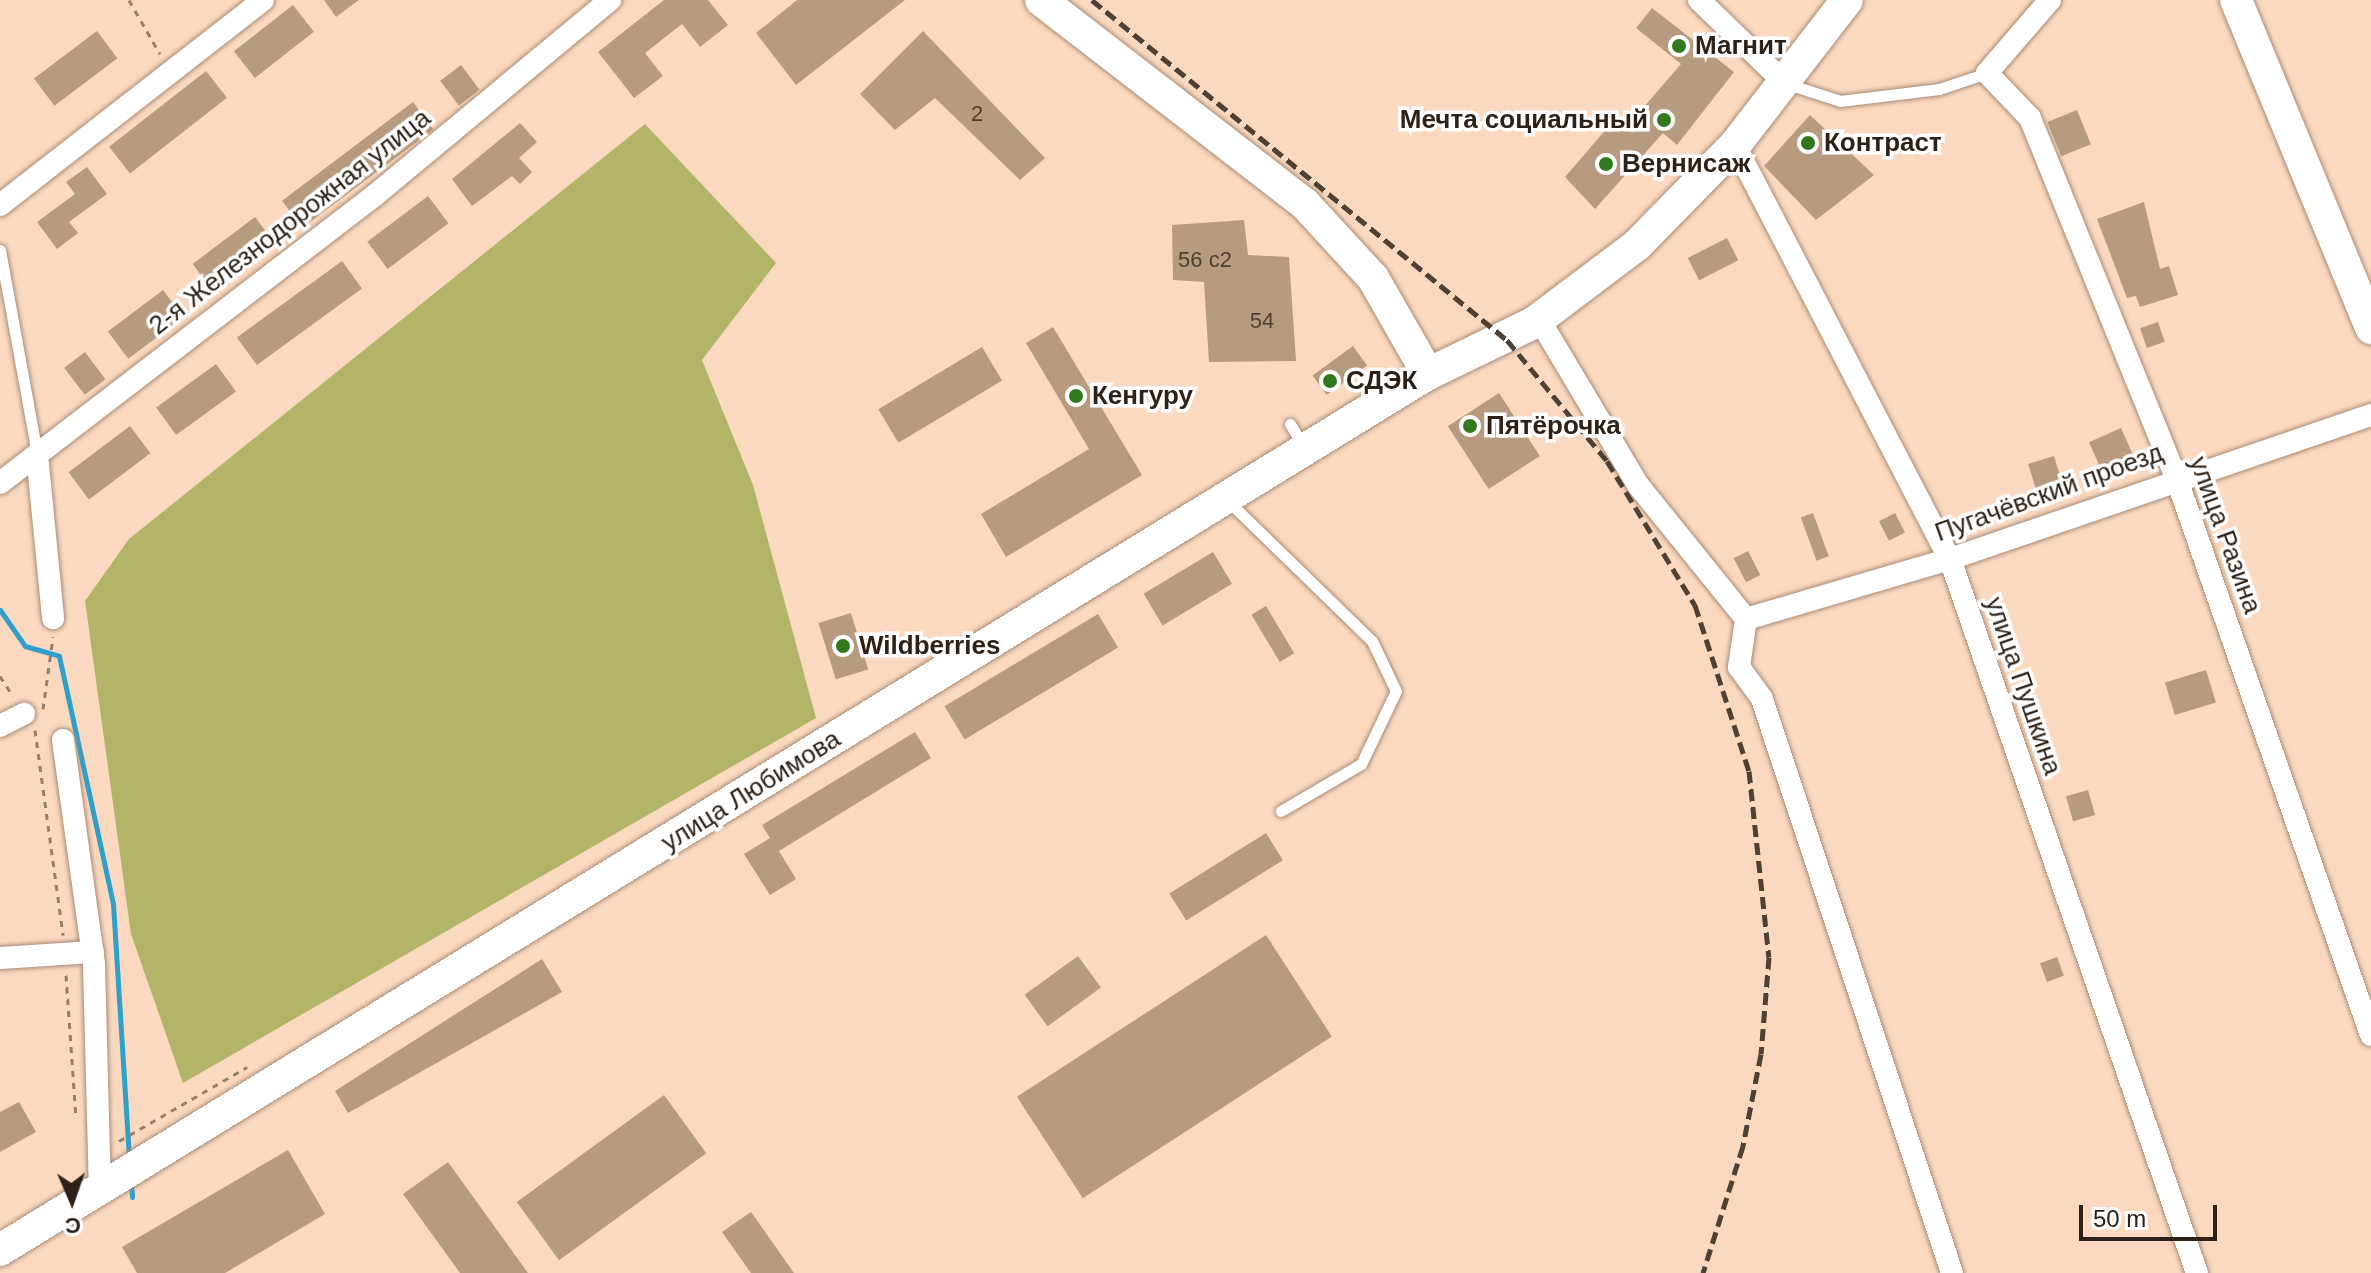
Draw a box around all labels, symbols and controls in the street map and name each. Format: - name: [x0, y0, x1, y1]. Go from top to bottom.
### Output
- place label: Магнит: [1695, 30, 1787, 62]
- marker: Магнит: [1670, 37, 1688, 55]
- house number: 2: [971, 101, 983, 127]
- street label: 2-я Железнодорожная улица: [143, 103, 437, 341]
- place label: Мечта социальный: [1400, 104, 1648, 136]
- marker: Мечта социальный: [1655, 111, 1673, 129]
- place label: Контраст: [1824, 127, 1942, 159]
- marker: Контраст: [1799, 134, 1817, 152]
- place label: Вернисаж: [1622, 148, 1750, 180]
- marker: Вернисаж: [1597, 155, 1615, 173]
- house number: 56 с2: [1178, 247, 1232, 273]
- house number: 54: [1250, 308, 1274, 334]
- place label: СДЭК: [1346, 365, 1417, 397]
- marker: СДЭК: [1321, 372, 1339, 390]
- place label: Кенгуру: [1092, 380, 1193, 412]
- marker: Кенгуру: [1067, 387, 1085, 405]
- place label: Пятёрочка: [1486, 410, 1621, 442]
- marker: Пятёрочка: [1461, 417, 1479, 435]
- street label: Пугачёвский проезд: [1931, 437, 2167, 549]
- street label: улица Разина: [2182, 452, 2268, 618]
- street label: улица Пушкина: [1978, 593, 2068, 779]
- place label: Wildberries: [859, 630, 1000, 662]
- marker: Wildberries: [834, 637, 852, 655]
- street label: улица Любимова: [656, 723, 846, 859]
- north arrow: [32, 1161, 112, 1241]
- scale bar: [2083, 1189, 2221, 1239]
- text: 50 m: [2093, 1205, 2146, 1232]
- text: С: [64, 1213, 81, 1238]

